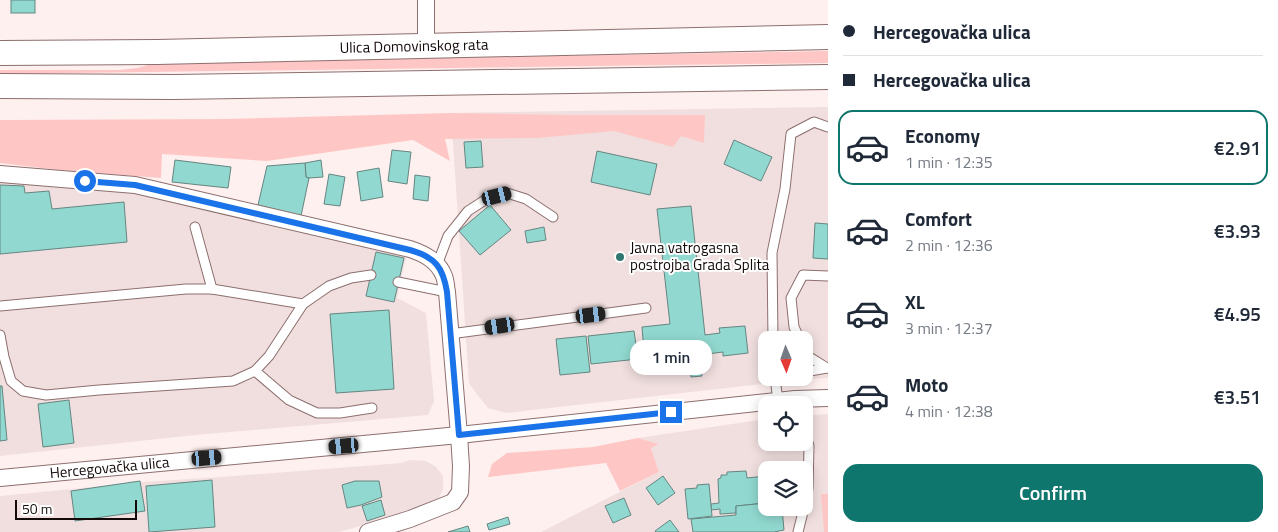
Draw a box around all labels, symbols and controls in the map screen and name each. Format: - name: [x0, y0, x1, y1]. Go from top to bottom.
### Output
- text: Hercegovačka ulica: [873, 17, 1031, 46]
- street label: Ulica Domovinskog rata: [339, 33, 489, 59]
- text: Hercegovačka ulica: [873, 65, 1031, 94]
- text: Economy: [905, 121, 980, 150]
- icon: car: [845, 125, 890, 170]
- text: €2.91: [1214, 133, 1261, 162]
- text: 1 min · 12:35: [905, 150, 993, 174]
- route start: [74, 170, 96, 192]
- car: [480, 185, 513, 207]
- text: Comfort: [905, 204, 972, 233]
- icon: car: [845, 208, 890, 253]
- text: €3.93: [1214, 216, 1261, 245]
- text: 2 min · 12:36: [905, 233, 993, 257]
- place label: Javna vatrogasna postrojba Grada Splita: [630, 236, 770, 276]
- marker: Javna vatrogasna postrojba Grada Splita: [614, 251, 626, 263]
- text: XL: [905, 287, 925, 316]
- icon: car: [845, 291, 890, 336]
- text: €4.95: [1214, 299, 1261, 328]
- car: [575, 306, 606, 324]
- car: [484, 316, 515, 336]
- text: 3 min · 12:37: [905, 316, 993, 340]
- north arrow: [758, 331, 812, 386]
- map controls: [758, 331, 813, 516]
- callout: 1 min: [630, 340, 712, 374]
- text: 1 min: [652, 345, 690, 369]
- text: Moto: [905, 370, 948, 399]
- icon: car: [845, 374, 890, 419]
- text: €3.51: [1214, 382, 1261, 411]
- button: locate: [758, 396, 813, 451]
- text: 4 min · 12:38: [905, 399, 993, 423]
- route end: [660, 401, 682, 423]
- car: [328, 437, 359, 455]
- car: [191, 449, 222, 467]
- street label: Hercegovačka ulica: [49, 450, 171, 484]
- button: layers: [758, 461, 813, 516]
- button: Confirm: [843, 464, 1263, 522]
- scale bar: [15, 497, 138, 520]
- text: 50 m: [22, 498, 52, 519]

